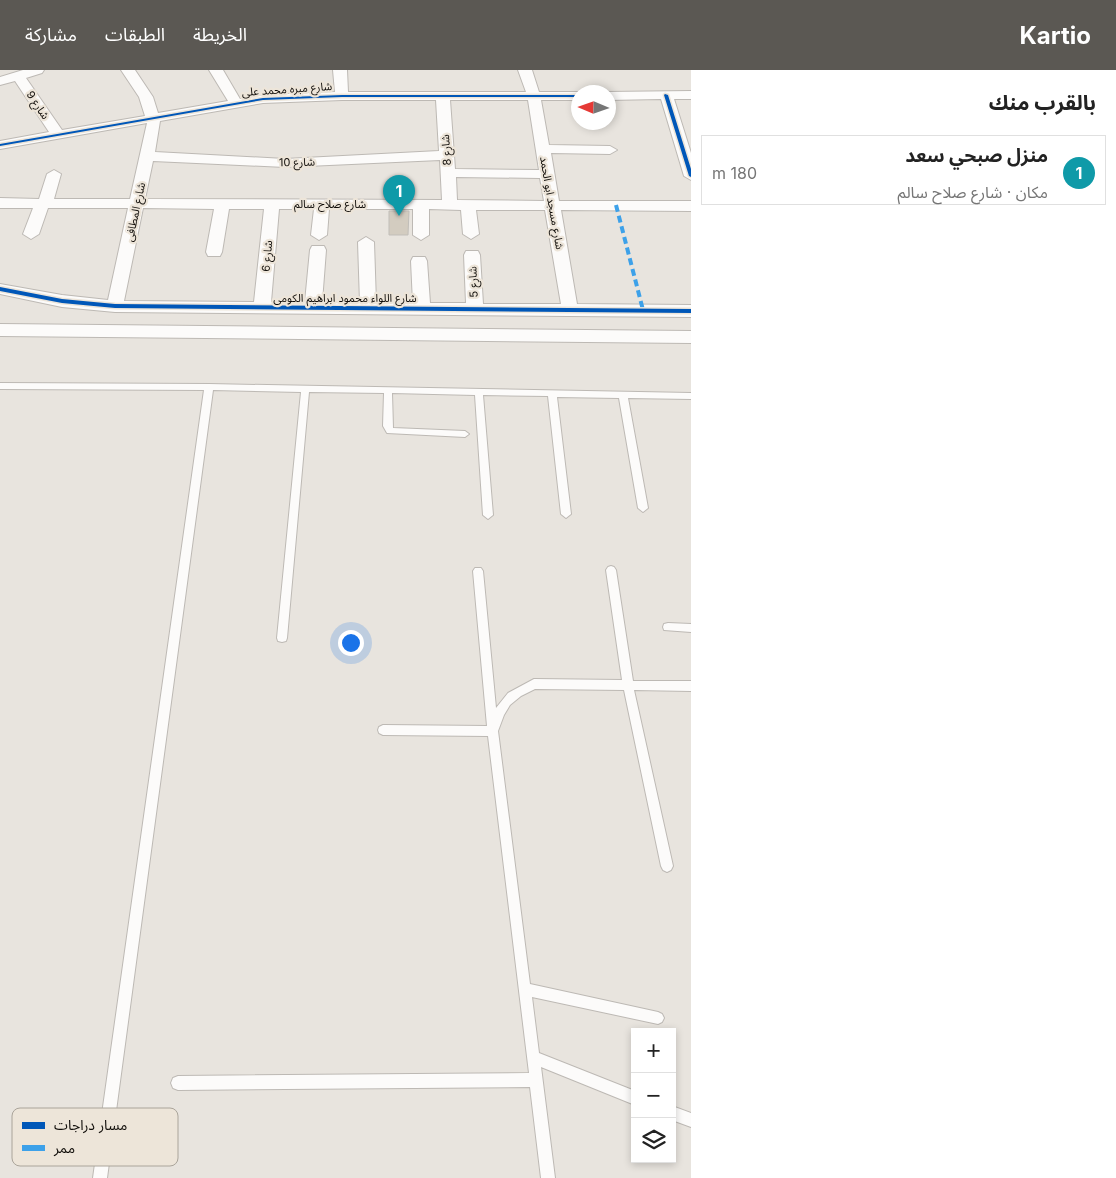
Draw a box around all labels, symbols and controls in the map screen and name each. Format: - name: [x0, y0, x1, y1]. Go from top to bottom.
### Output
- text: Kartio: [1020, 21, 1091, 50]
- text: مشاركة: [25, 24, 77, 45]
- text: الطبقات: [105, 24, 165, 45]
- text: الخريطة: [193, 24, 247, 45]
- street label: شارع مبره محمد على: [241, 79, 333, 100]
- north arrow: [571, 85, 616, 130]
- street label: شارع 9: [23, 88, 53, 123]
- text: بالقرب منك: [989, 90, 1096, 115]
- street label: شارع 8: [438, 133, 455, 166]
- text: منزل صبحي سعد: [905, 144, 1048, 167]
- street label: شارع 10: [279, 155, 315, 170]
- street label: شارع مسجد ابو الحمد: [536, 155, 567, 251]
- text: 180 m: [712, 163, 757, 183]
- text: 1: [1076, 163, 1082, 183]
- pin: 1: [383, 175, 415, 216]
- street label: شارع المطافى: [122, 181, 149, 243]
- text: مكان · شارع صلاح سالم: [897, 182, 1048, 202]
- street label: شارع صلاح سالم: [294, 197, 366, 213]
- street label: شارع 6: [259, 239, 276, 272]
- street label: شارع 5: [465, 266, 482, 298]
- street label: شارع اللواء محمود ابراهيم الكومى: [273, 291, 417, 307]
- your location: [338, 630, 364, 656]
- map controls: [631, 1028, 676, 1163]
- button: +: [631, 1028, 676, 1073]
- button: −: [631, 1073, 676, 1118]
- legend: [12, 1108, 178, 1166]
- text: مسار دراجات: [54, 1116, 127, 1134]
- button: layers: [631, 1118, 676, 1163]
- text: ممر: [53, 1139, 75, 1157]

